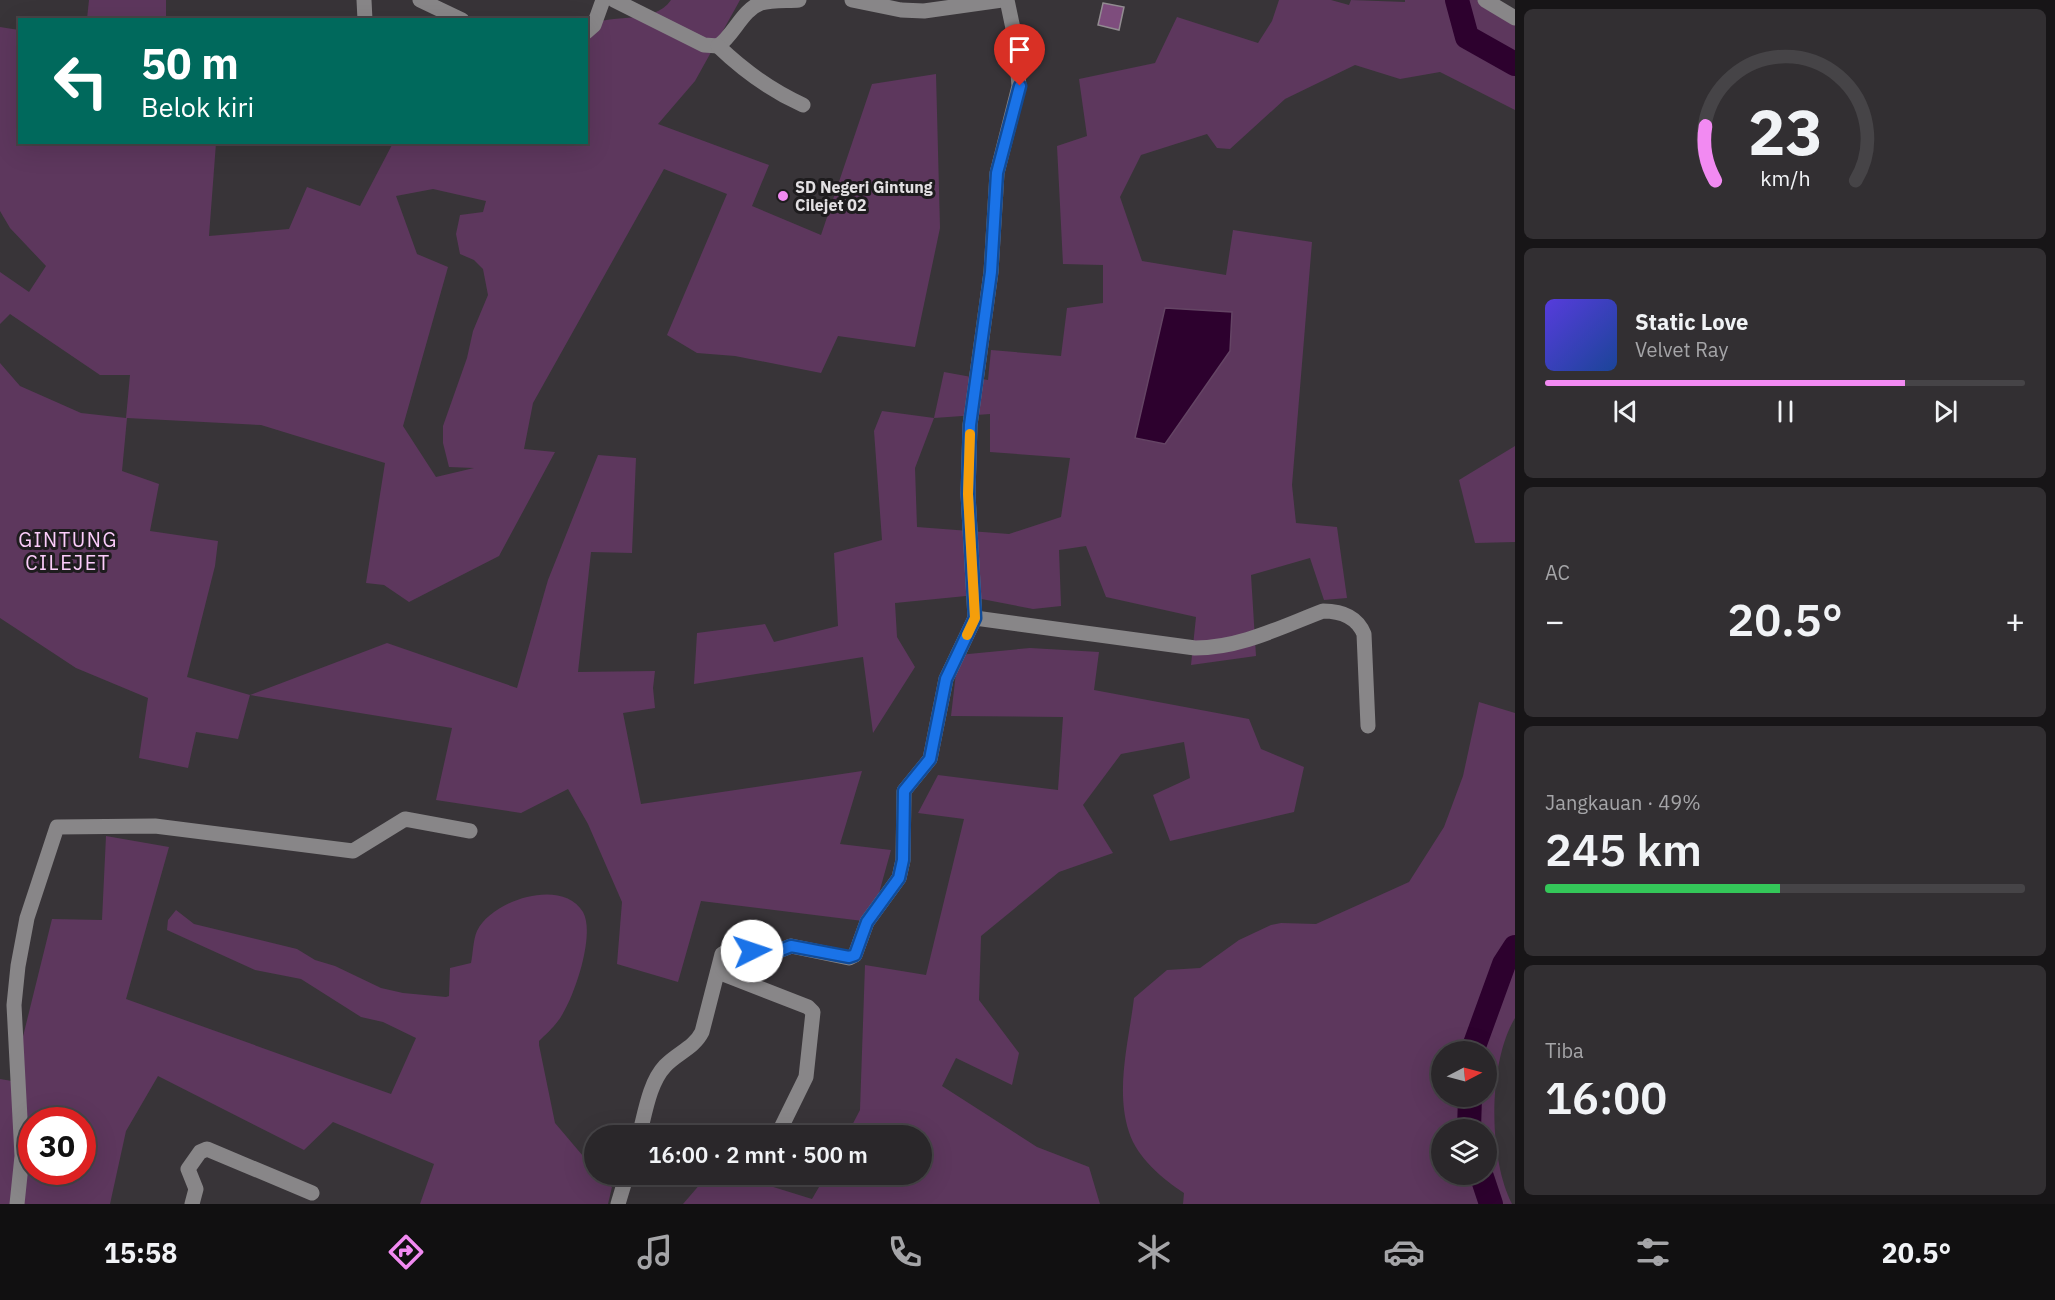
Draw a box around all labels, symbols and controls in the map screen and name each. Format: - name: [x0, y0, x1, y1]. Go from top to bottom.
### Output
- pin: [994, 24, 1045, 86]
- icon: arrive: [1003, 33, 1036, 66]
- text: 50 m: [141, 36, 239, 91]
- icon: left: [42, 42, 120, 120]
- text: Belok kiri: [141, 89, 254, 124]
- text: 23: [1748, 91, 1822, 172]
- text: km/h: [1760, 164, 1810, 192]
- place label: SD Negeri Gintung Cilejet 02: [795, 177, 933, 215]
- marker: SD Negeri Gintung Cilejet 02: [776, 189, 790, 203]
- text: Static Love: [1635, 307, 1748, 336]
- text: Velvet Ray: [1635, 336, 1728, 363]
- icon: previous: [1609, 395, 1642, 428]
- icon: pause: [1769, 395, 1802, 428]
- icon: next: [1929, 395, 1962, 428]
- district label: GINTUNG CILEJET: [18, 526, 118, 576]
- text: AC: [1545, 559, 1570, 586]
- text: 20.5°: [1727, 590, 1843, 648]
- text: −: [1545, 599, 1565, 642]
- text: +: [2005, 599, 2025, 642]
- text: Jangkauan · 49%: [1545, 789, 1701, 816]
- text: 245 km: [1545, 820, 1702, 878]
- position arrow: [720, 919, 784, 983]
- text: Tiba: [1545, 1037, 1584, 1064]
- north arrow: [1431, 1041, 1497, 1107]
- map controls: [1431, 1041, 1497, 1185]
- text: 16:00: [1545, 1068, 1667, 1126]
- speed limit sign: 30: [18, 1107, 96, 1185]
- button: layers: [1431, 1119, 1497, 1185]
- text: 16:00 · 2 mnt · 500 m: [648, 1140, 868, 1169]
- icon: directions: [385, 1231, 427, 1273]
- icon: music: [634, 1231, 676, 1273]
- icon: phone: [884, 1231, 926, 1273]
- icon: climate: [1133, 1231, 1175, 1273]
- icon: car: [1383, 1231, 1425, 1273]
- icon: filters: [1632, 1231, 1674, 1273]
- text: 15:58: [104, 1235, 177, 1270]
- text: 20.5°: [1882, 1235, 1951, 1270]

